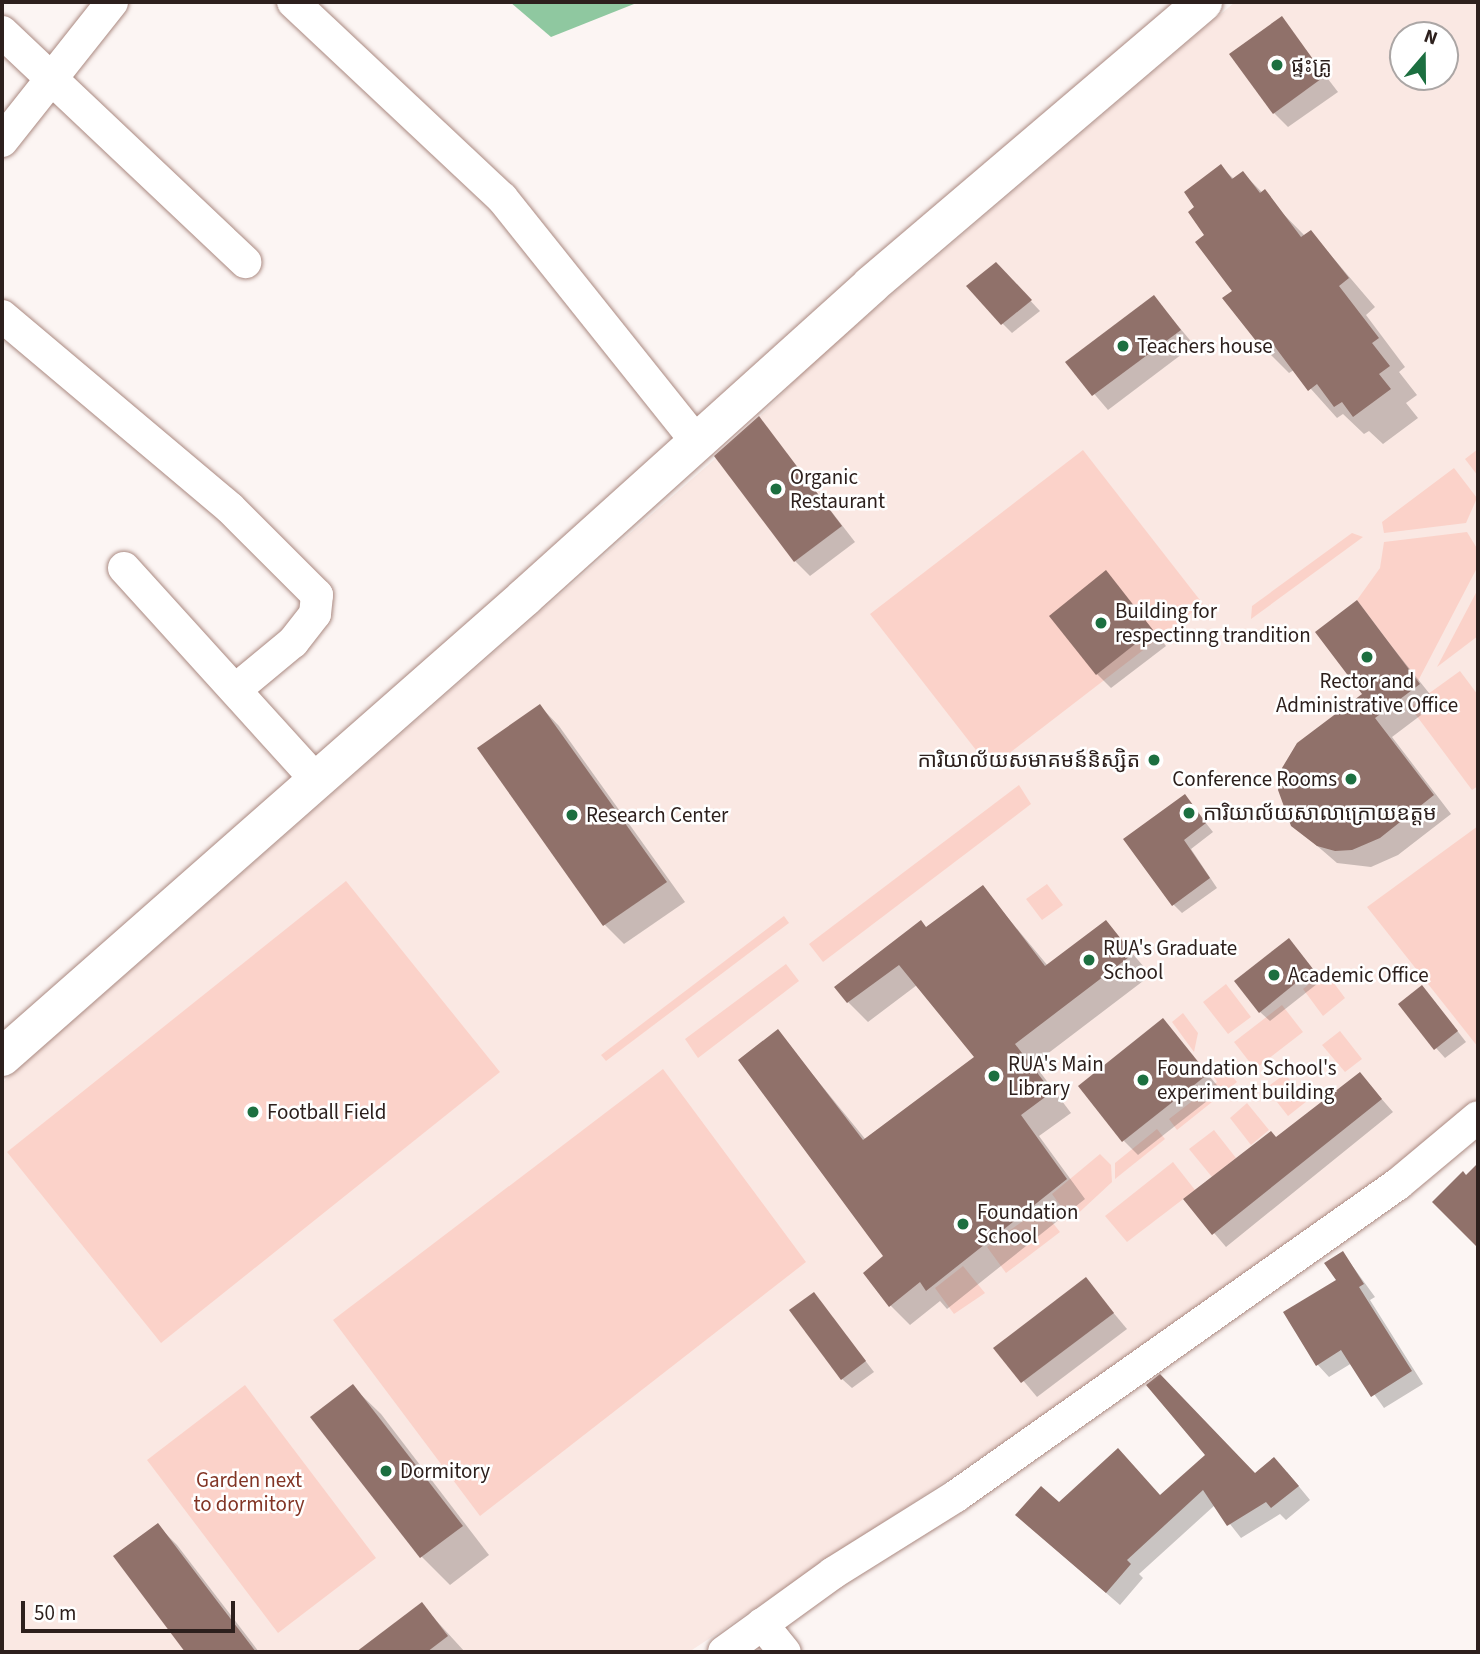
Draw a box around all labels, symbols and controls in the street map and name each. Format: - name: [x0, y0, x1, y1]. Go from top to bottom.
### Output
- north arrow: [1389, 21, 1459, 91]
- text: N: [1420, 23, 1441, 53]
- place label: ផ្ទះគ្រូ: [1291, 52, 1332, 78]
- marker: ផ្ទះគ្រូ: [1269, 57, 1285, 73]
- place label: Teachers house: [1137, 333, 1273, 359]
- marker: Teachers house: [1115, 338, 1131, 354]
- place label: Organic Restaurant: [790, 464, 885, 514]
- marker: Organic Restaurant: [768, 481, 784, 497]
- place label: Building for respectinng trandition: [1115, 598, 1311, 648]
- marker: Building for respectinng trandition: [1093, 615, 1109, 631]
- marker: Rector and Administrative Office: [1359, 649, 1375, 665]
- place label: Rector and Administrative Office: [1276, 668, 1458, 718]
- place label: ការិយាល័យសមាគមន៍និស្សិត: [918, 747, 1140, 773]
- marker: ការិយាល័យសមាគមន៍និស្សិត: [1146, 752, 1162, 768]
- place label: Conference Rooms: [1172, 766, 1337, 792]
- marker: Conference Rooms: [1343, 771, 1359, 787]
- place label: ការិយាល័យសាលាក្រោយឧត្តម: [1203, 800, 1437, 826]
- place label: Research Center: [586, 802, 728, 828]
- marker: ការិយាល័យសាលាក្រោយឧត្តម: [1181, 805, 1197, 821]
- marker: Research Center: [564, 807, 580, 823]
- place label: RUA's Graduate School: [1103, 935, 1237, 985]
- marker: RUA's Graduate School: [1081, 952, 1097, 968]
- place label: Academic Office: [1288, 962, 1429, 988]
- marker: Academic Office: [1266, 967, 1282, 983]
- place label: RUA's Main Library: [1008, 1051, 1104, 1101]
- place label: Foundation School's experiment building: [1157, 1055, 1337, 1105]
- marker: RUA's Main Library: [986, 1068, 1002, 1084]
- marker: Foundation School's experiment building: [1135, 1072, 1151, 1088]
- place label: Football Field: [267, 1099, 386, 1125]
- marker: Football Field: [245, 1104, 261, 1120]
- place label: Foundation School: [977, 1199, 1078, 1249]
- marker: Foundation School: [955, 1216, 971, 1232]
- place label: Dormitory: [400, 1458, 490, 1484]
- marker: Dormitory: [378, 1463, 394, 1479]
- park label: Garden next to dormitory: [193, 1467, 305, 1517]
- scale bar: [24, 1588, 238, 1632]
- text: 50 m: [34, 1598, 76, 1628]

